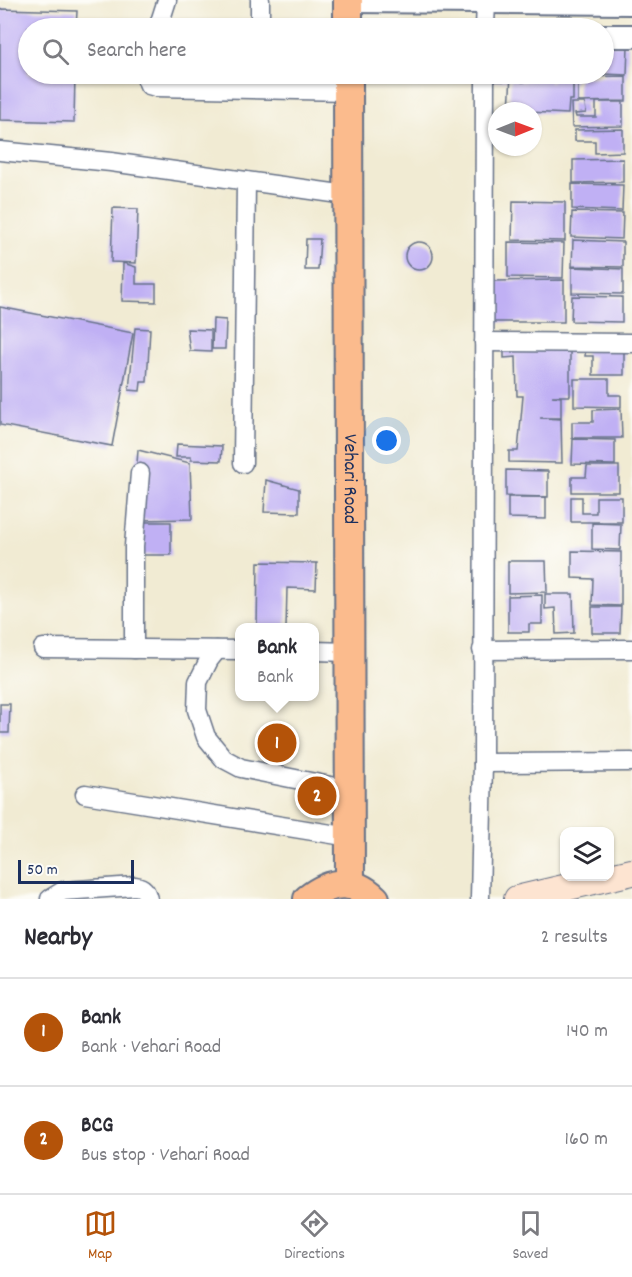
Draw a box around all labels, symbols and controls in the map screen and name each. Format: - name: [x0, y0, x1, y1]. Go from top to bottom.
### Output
- search box: [18, 18, 614, 84]
- icon: search: [39, 35, 72, 68]
- text: Search here: [87, 36, 186, 67]
- north arrow: [488, 102, 542, 156]
- your location: [372, 426, 401, 455]
- street label: Vehari Road: [335, 434, 363, 524]
- popup: [235, 623, 319, 701]
- text: Bank: [257, 633, 297, 664]
- text: Bank: [257, 664, 293, 692]
- pin: 1: [258, 720, 296, 766]
- pin: 2: [298, 774, 336, 818]
- map controls: [560, 827, 614, 881]
- button: layers: [560, 827, 614, 881]
- scale bar: [18, 857, 134, 884]
- text: 50 m: [27, 859, 58, 882]
- text: Nearby: [24, 920, 92, 957]
- text: 2 results: [541, 924, 608, 952]
- text: Bank: [81, 1003, 121, 1034]
- text: 1: [41, 1018, 46, 1046]
- text: 140 m: [566, 1018, 608, 1046]
- text: Bank · Vehari Road: [81, 1034, 221, 1062]
- text: BCG: [81, 1111, 113, 1142]
- text: 2: [39, 1126, 48, 1154]
- text: 160 m: [565, 1126, 608, 1154]
- text: Bus stop · Vehari Road: [81, 1142, 250, 1170]
- tab: Map: [84, 1207, 117, 1266]
- tab: Directions: [284, 1207, 345, 1266]
- tab: Saved: [512, 1207, 548, 1266]

